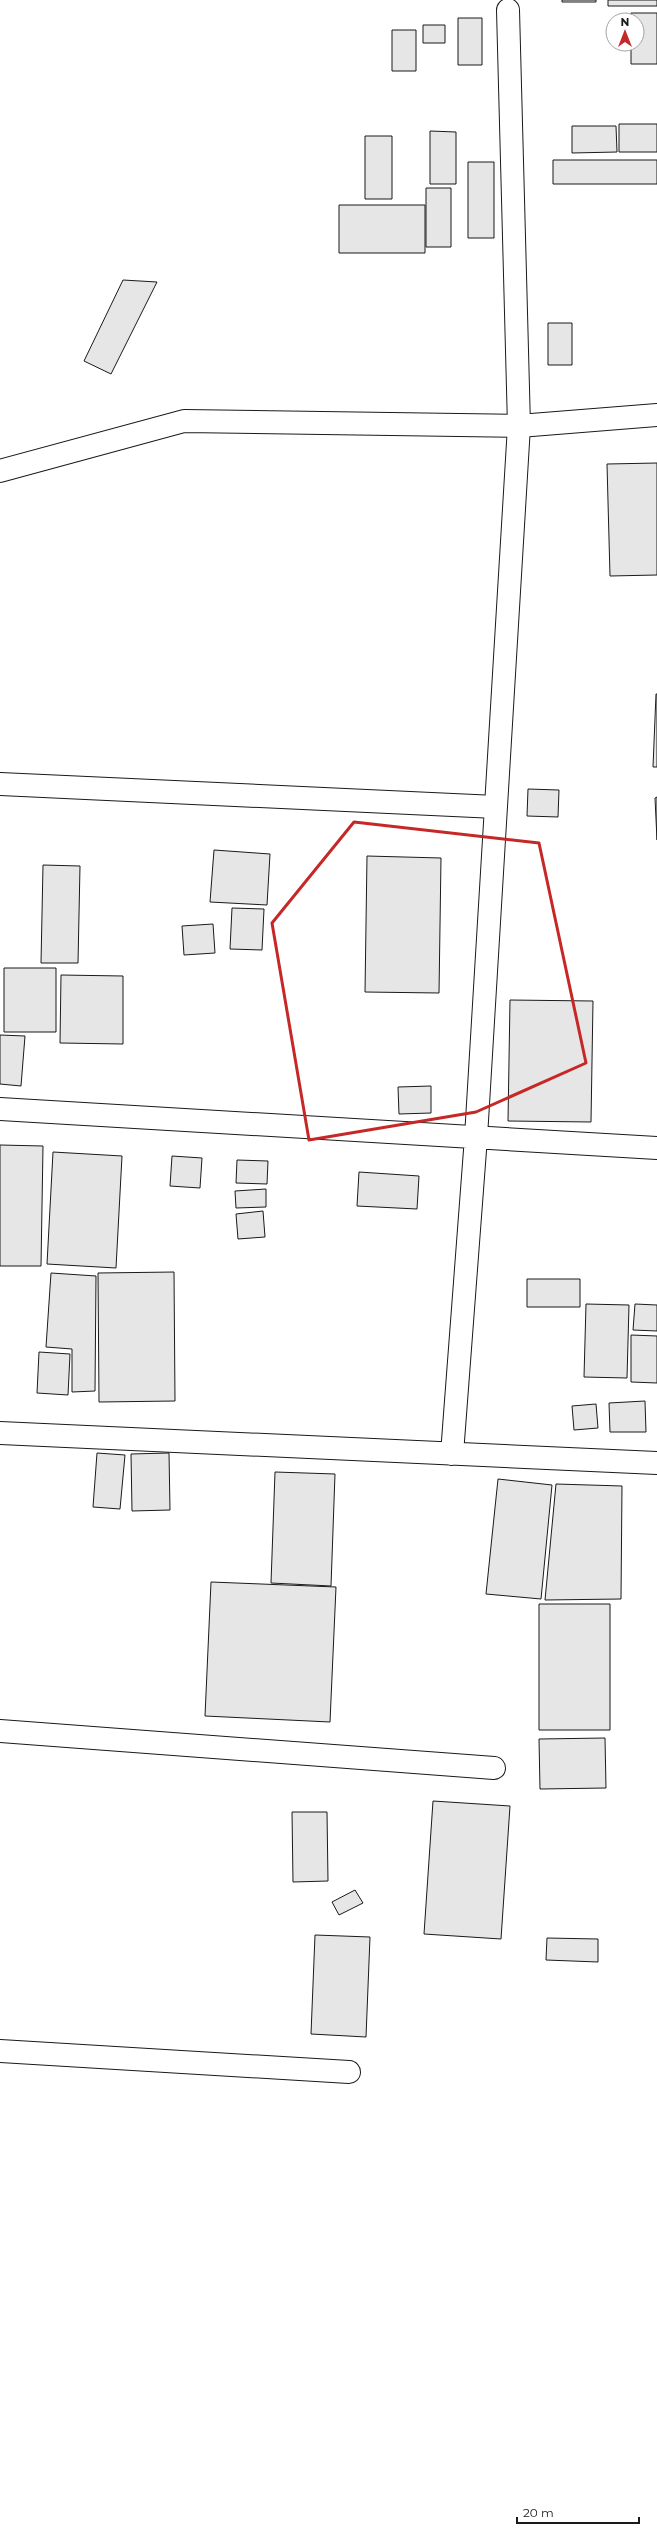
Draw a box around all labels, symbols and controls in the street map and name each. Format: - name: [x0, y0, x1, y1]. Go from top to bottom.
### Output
- north arrow: [605, 12, 645, 52]
- text: N: [621, 15, 629, 29]
- scale bar: [517, 2499, 639, 2525]
- text: 20 m: [523, 2505, 554, 2520]

